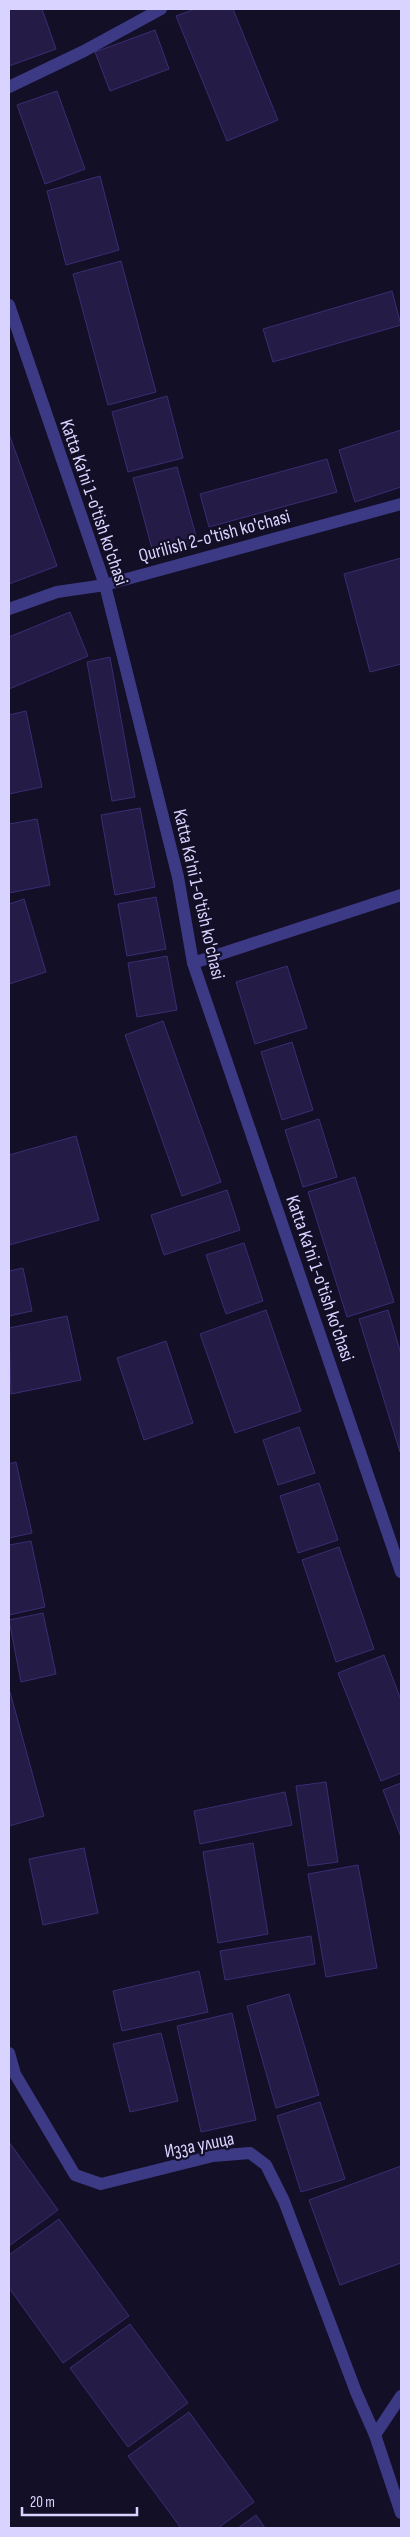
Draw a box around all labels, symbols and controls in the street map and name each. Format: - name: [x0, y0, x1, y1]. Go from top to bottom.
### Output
- street label: Katta Ka'ni 1-o'tish ko'chasi: [54, 416, 133, 589]
- street label: Qurilish 2-o'tish ko'chasi: [136, 505, 293, 568]
- street label: Katta Ka'ni 1-o'tish ko'chasi: [168, 807, 229, 982]
- street label: Katta Ka'ni 1-o'tish ko'chasi: [280, 1192, 359, 1365]
- street label: Изза улица: [162, 2127, 236, 2164]
- scale bar: [22, 2484, 138, 2516]
- text: 20 m: [30, 2493, 55, 2512]

